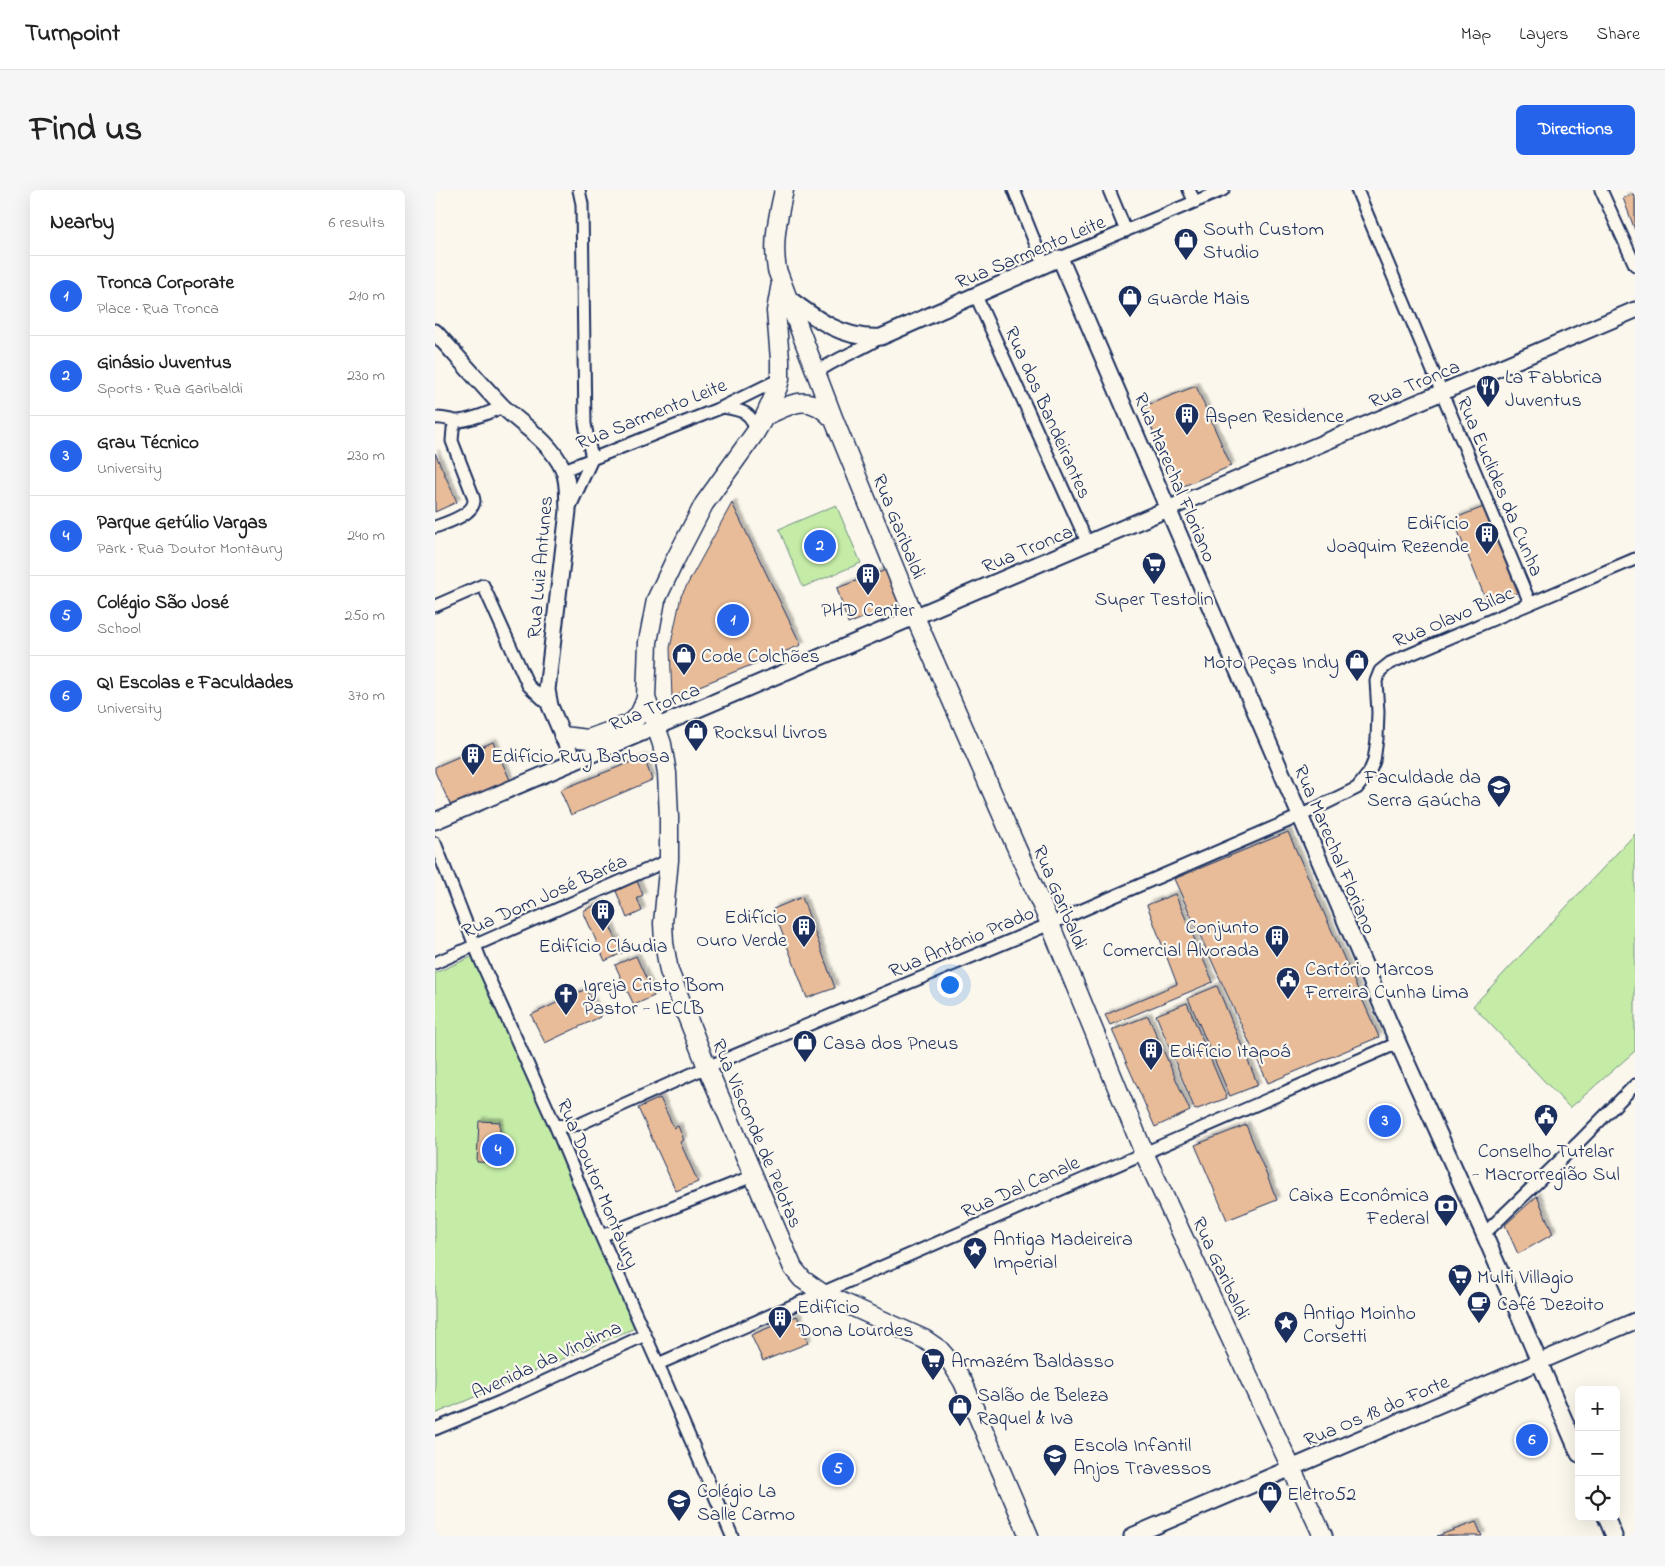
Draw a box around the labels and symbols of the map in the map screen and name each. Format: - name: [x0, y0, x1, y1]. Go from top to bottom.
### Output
- street label: Rua Sarmento Leite: [952, 209, 1110, 298]
- place label: South Custom Studio: [1203, 216, 1324, 268]
- shop icon: South Custom Studio: [1173, 227, 1199, 261]
- shop icon: Guarde Mais: [1117, 284, 1143, 318]
- place label: Guarde Mais: [1147, 285, 1250, 314]
- street label: Rua dos Bandeirantes: [996, 322, 1098, 504]
- street label: Rua Tronca: [1365, 353, 1465, 417]
- place label: La Fabbrica Juventus: [1505, 364, 1602, 416]
- street label: Rua Sarmento Leite: [572, 372, 732, 459]
- restaurant icon: La Fabbrica Juventus: [1475, 374, 1501, 408]
- street label: Rua Marechal Floriano: [1125, 389, 1222, 567]
- street label: Rua Euclides da Cunha: [1448, 393, 1550, 581]
- building icon: Aspen Residence: [1174, 402, 1200, 436]
- place label: Aspen Residence: [1205, 403, 1344, 432]
- street label: Rua Garibaldi: [863, 470, 932, 584]
- street label: Rua Luiz Antunes: [521, 495, 562, 640]
- place label: Edifício Joaquim Rezende: [1327, 510, 1469, 562]
- street label: Rua Tronca: [978, 518, 1078, 582]
- building icon: Edifício Joaquim Rezende: [1474, 521, 1500, 555]
- pin: 2: [804, 527, 836, 565]
- supermarket icon: Super Testolin: [1141, 551, 1167, 585]
- building icon: PHD Center: [855, 562, 881, 596]
- street label: Rua Olavo Bilac: [1389, 580, 1519, 657]
- place label: Super Testolin: [1094, 586, 1214, 615]
- place label: PHD Center: [821, 597, 915, 626]
- pin: 1: [717, 601, 749, 639]
- shop icon: Code Colchões: [671, 642, 697, 676]
- place label: Code Colchões: [701, 643, 820, 672]
- shop icon: Moto Peças Indy: [1344, 648, 1370, 682]
- place label: Moto Peças Indy: [1203, 649, 1339, 678]
- street label: Rua Tronca: [605, 676, 705, 740]
- shop icon: Rocksul Livros: [683, 718, 709, 752]
- place label: Rocksul Livros: [713, 719, 828, 748]
- building icon: Edifício Ruy Barbosa: [460, 742, 486, 776]
- place label: Edifício Ruy Barbosa: [491, 743, 670, 772]
- street label: Rua Marechal Floriano: [1285, 761, 1382, 939]
- place label: Faculdade da Serra Gaúcha: [1363, 764, 1481, 816]
- school or university icon: Faculdade da Serra Gaúcha: [1486, 774, 1512, 808]
- street label: Rua Garibaldi: [1024, 841, 1094, 955]
- street label: Rua Dom José Baréa: [458, 848, 632, 947]
- building icon: Edifício Cláudia: [590, 898, 616, 932]
- street label: Rua Antônio Prado: [885, 900, 1039, 987]
- place label: Edifício Ouro Verde: [696, 904, 787, 956]
- building icon: Edifício Ouro Verde: [791, 914, 817, 948]
- place label: Conjunto Comercial Alvorada: [1102, 914, 1259, 966]
- building icon: Conjunto Comercial Alvorada: [1264, 924, 1290, 958]
- place label: Edifício Cláudia: [538, 933, 668, 962]
- place label: Cartório Marcos Ferreira Cunha Lima: [1304, 956, 1469, 1008]
- public building icon: Cartório Marcos Ferreira Cunha Lima: [1275, 966, 1301, 1000]
- place label: Igreja Cristo Bom Pastor - IECLB: [583, 972, 724, 1024]
- your location: [937, 972, 963, 998]
- church icon: Igreja Cristo Bom Pastor - IECLB: [553, 982, 579, 1016]
- shop icon: Casa dos Pneus: [792, 1029, 818, 1063]
- place label: Casa dos Pneus: [823, 1030, 958, 1059]
- street label: Rua Visconde de Pelotas: [703, 1035, 809, 1233]
- building icon: Edifício Itapoá: [1138, 1037, 1164, 1071]
- place label: Edifício Itapoá: [1169, 1038, 1290, 1067]
- street label: Rua Doutor Montaury: [548, 1095, 646, 1273]
- pin: 3: [1369, 1102, 1401, 1140]
- public building icon: Conselho Tutelar - Macrorregião Sul: [1533, 1103, 1559, 1137]
- pin: 4: [482, 1131, 514, 1169]
- place label: Conselho Tutelar - Macrorregião Sul: [1472, 1138, 1620, 1191]
- street label: Rua Dal Canale: [957, 1149, 1085, 1227]
- place label: Caixa Econômica Federal: [1288, 1182, 1429, 1234]
- bank icon: Caixa Econômica Federal: [1433, 1193, 1459, 1227]
- street label: Rua Garibaldi: [1183, 1213, 1256, 1325]
- place label: Antiga Madeireira Imperial: [993, 1226, 1133, 1278]
- place icon: Antiga Madeireira Imperial: [962, 1236, 988, 1270]
- supermarket icon: Multi Villagio: [1447, 1263, 1473, 1297]
- place label: Multi Villagio: [1477, 1264, 1574, 1294]
- cafe icon: Café Dezoito: [1466, 1290, 1492, 1324]
- place label: Café Dezoito: [1497, 1291, 1604, 1320]
- place label: Edifício Dona Lourdes: [796, 1294, 914, 1346]
- place label: Antigo Moinho Corsetti: [1303, 1300, 1416, 1352]
- building icon: Edifício Dona Lourdes: [767, 1305, 793, 1339]
- place icon: Antigo Moinho Corsetti: [1273, 1310, 1299, 1344]
- street label: Avenida da Vindima: [467, 1314, 627, 1409]
- supermarket icon: Armazém Baldasso: [920, 1347, 946, 1381]
- place label: Armazém Baldasso: [951, 1348, 1114, 1377]
- street label: Rua Os 18 do Forte: [1300, 1369, 1454, 1456]
- place label: Salão de Beleza Raquel & Iva: [977, 1382, 1109, 1434]
- shop icon: Salão de Beleza Raquel & Iva: [947, 1393, 973, 1427]
- pin: 6: [1516, 1421, 1548, 1459]
- place label: Escola Infantil Anjos Travessos: [1073, 1432, 1211, 1484]
- school or university icon: Escola Infantil Anjos Travessos: [1042, 1443, 1068, 1477]
- pin: 5: [822, 1450, 854, 1488]
- place label: Colégio La Salle Carmo: [697, 1478, 795, 1530]
- shop icon: Eletro52: [1257, 1480, 1283, 1514]
- place label: Eletro52: [1287, 1481, 1356, 1510]
- school or university icon: Colégio La Salle Carmo: [666, 1488, 692, 1522]

